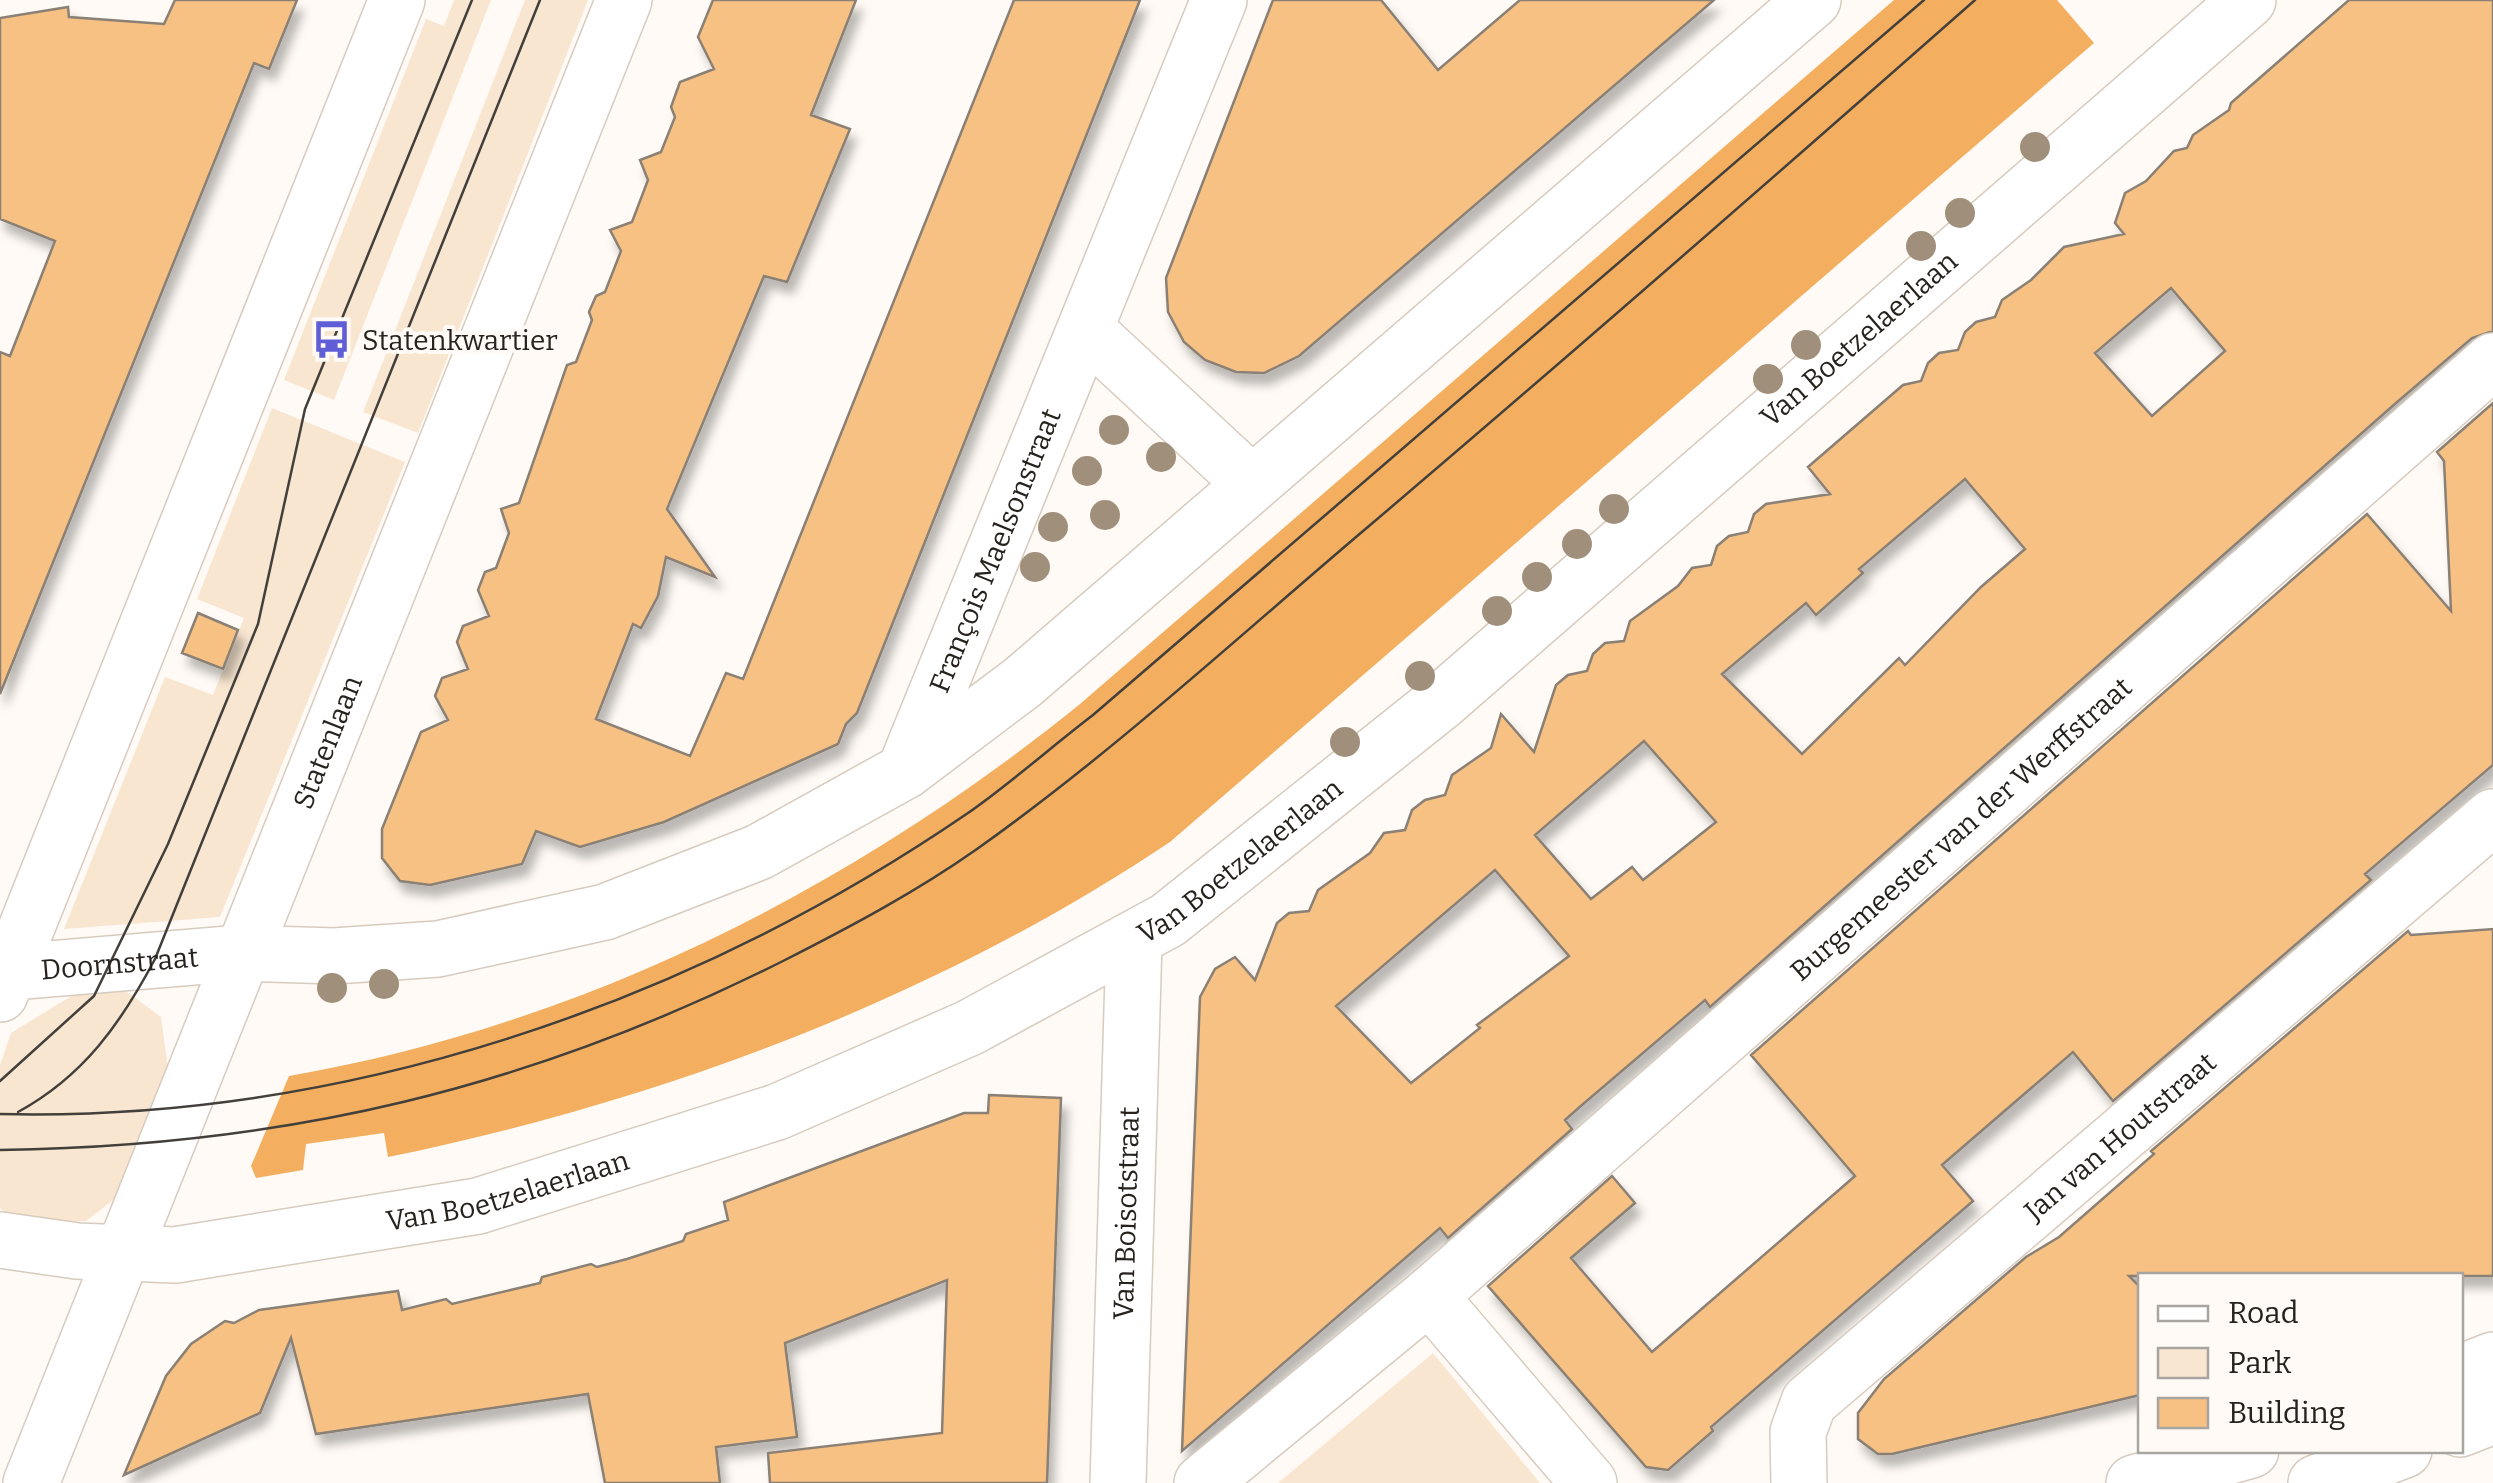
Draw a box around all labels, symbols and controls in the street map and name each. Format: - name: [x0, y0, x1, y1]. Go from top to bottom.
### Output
- street label: Van Boetzelaerlaan: [1753, 244, 1964, 433]
- bus stop icon: Statenkwartier: [311, 319, 353, 361]
- place label: Statenkwartier: [362, 324, 558, 357]
- street label: François Maelsonstraat: [922, 404, 1067, 697]
- street label: Statenlaan: [286, 670, 369, 813]
- street label: Burgemeester van der Werffstraat: [1784, 670, 2138, 987]
- street label: Van Boetzelaerlaan: [1132, 771, 1349, 950]
- street label: Doornstraat: [40, 940, 200, 986]
- street label: Jan van Houtstraat: [2017, 1045, 2222, 1228]
- street label: Van Boisotstraat: [1106, 1106, 1146, 1320]
- street label: Van Boetzelaerlaan: [384, 1143, 633, 1237]
- legend: [2138, 1273, 2463, 1453]
- text: Road: [2228, 1295, 2299, 1331]
- text: Park: [2228, 1345, 2291, 1381]
- text: Building: [2228, 1395, 2346, 1431]

